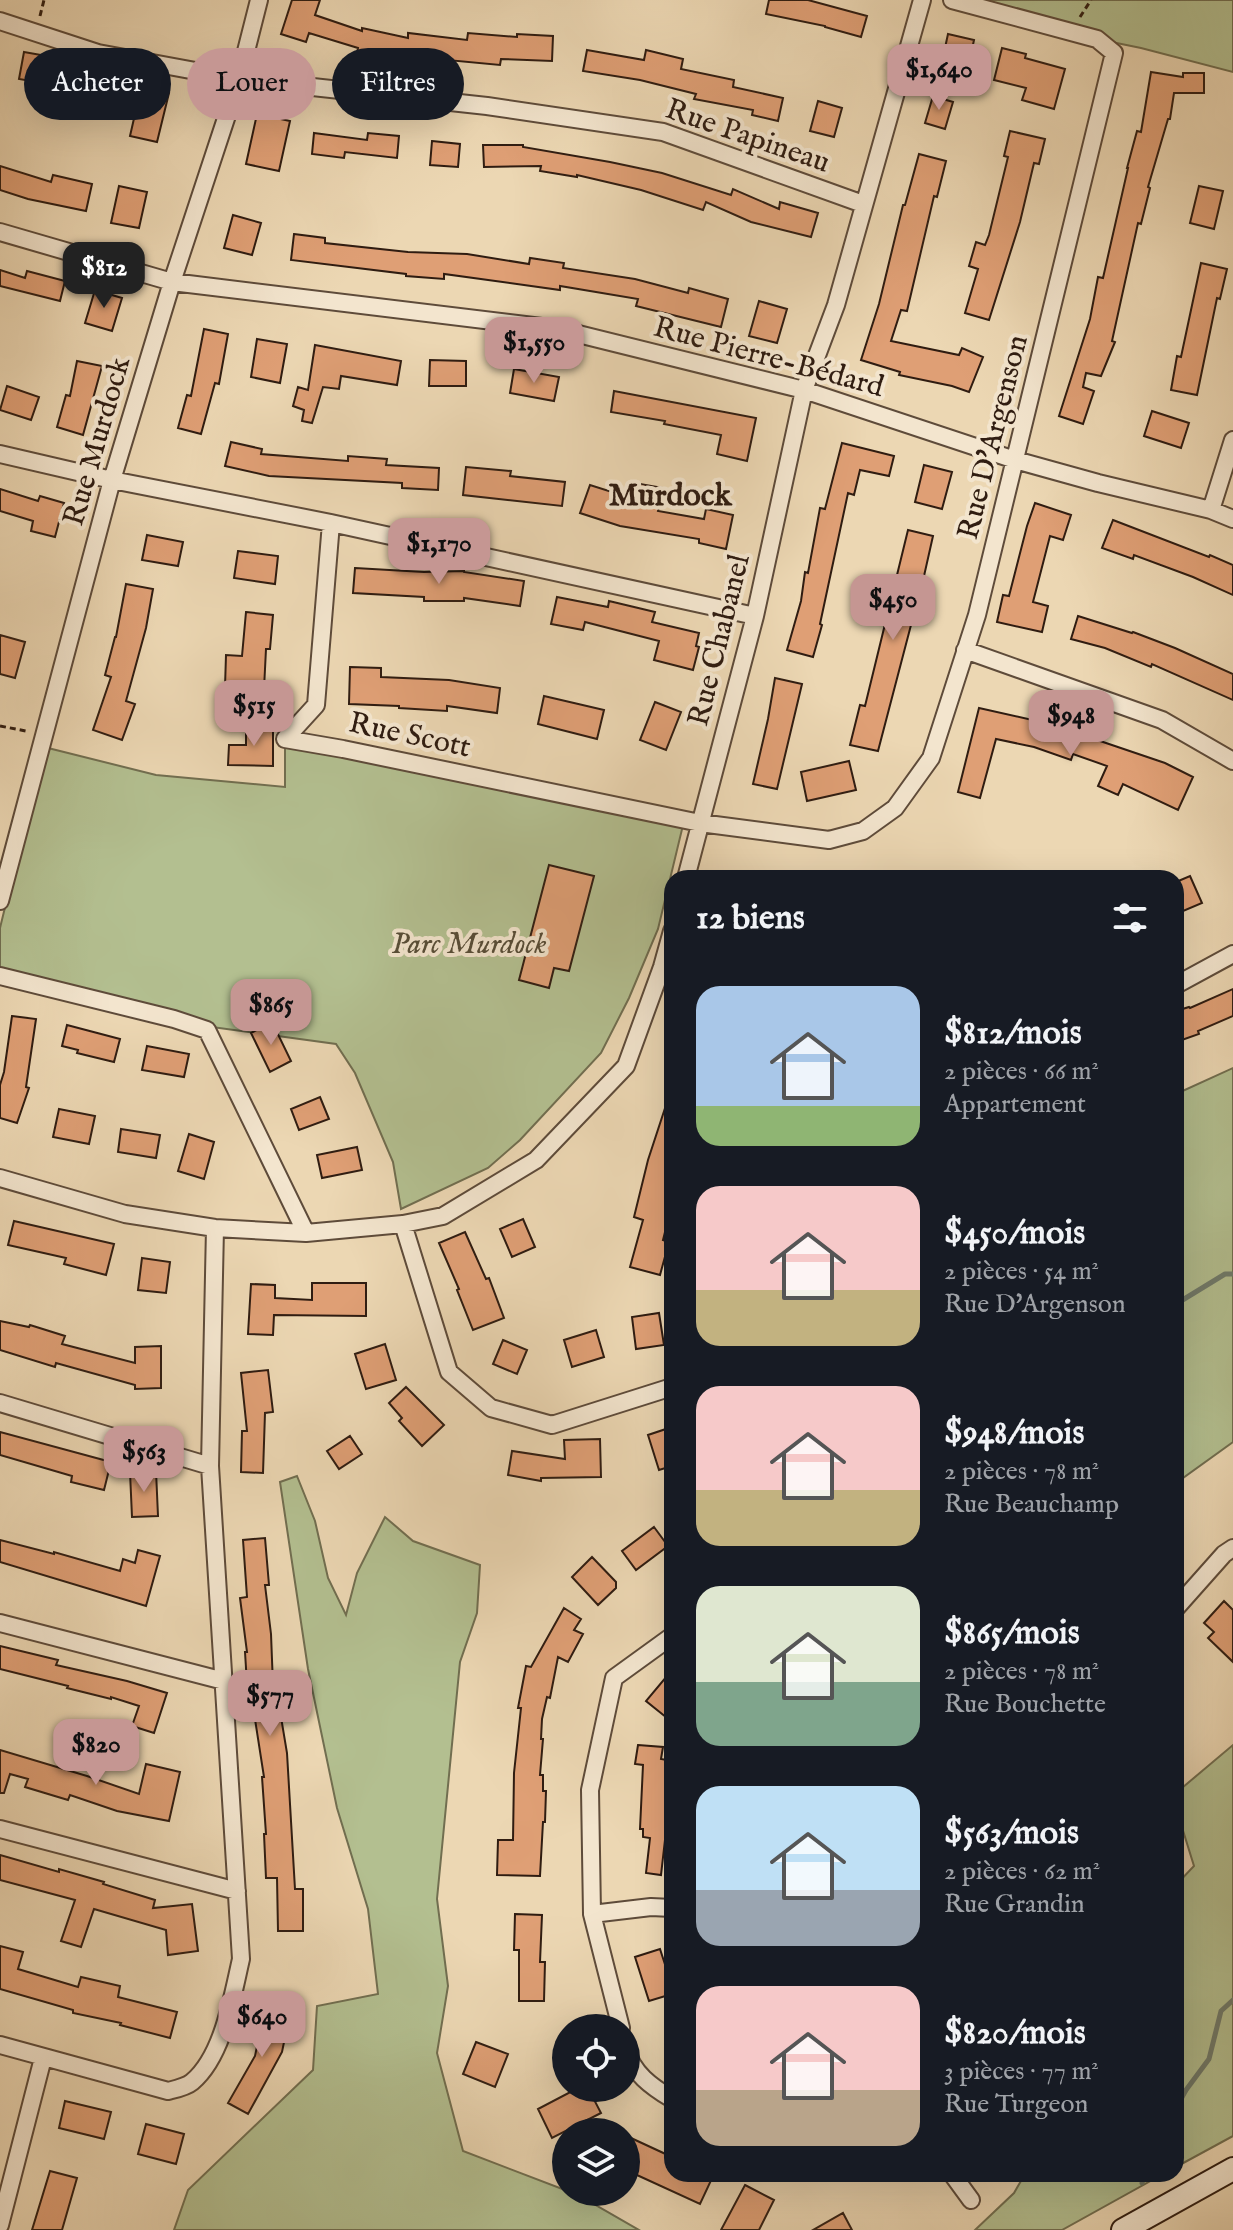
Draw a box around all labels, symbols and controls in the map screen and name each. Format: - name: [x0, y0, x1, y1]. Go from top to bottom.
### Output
- pin: $1,640: [874, 44, 1004, 112]
- chip: Acheter: [24, 48, 171, 120]
- chip: Louer: [187, 48, 316, 120]
- chip: Filtres: [332, 48, 464, 120]
- text: $1,640: [905, 53, 973, 86]
- street label: Rue Papineau: [660, 91, 834, 183]
- pin: $812: [57, 242, 151, 310]
- text: $812: [81, 251, 127, 284]
- street label: Rue Pierre-Bédard: [649, 309, 889, 407]
- pin: $1,550: [469, 317, 599, 385]
- text: $1,550: [503, 326, 565, 359]
- street label: Rue D'Argenson: [950, 331, 1038, 544]
- street label: Rue Murdock: [56, 352, 140, 530]
- district label: Murdock: [608, 476, 733, 517]
- pin: $1,170: [374, 518, 504, 586]
- text: $1,170: [406, 527, 472, 560]
- street label: Rue Chabanel: [680, 550, 760, 730]
- pin: $450: [846, 574, 940, 642]
- text: $450: [868, 583, 918, 616]
- pin: $515: [207, 680, 301, 748]
- text: $515: [233, 689, 275, 722]
- pin: $948: [1024, 690, 1118, 758]
- text: $948: [1047, 699, 1095, 732]
- street label: Rue Scott: [345, 705, 474, 767]
- icon: filters: [1108, 896, 1152, 940]
- text: 12 biens: [696, 897, 805, 940]
- park label: Parc Murdock: [391, 926, 547, 964]
- pin: $865: [224, 979, 318, 1047]
- text: $865: [249, 988, 293, 1021]
- text: $812/mois: [944, 1012, 1082, 1055]
- icon: home: [760, 1018, 856, 1114]
- text: 2 pièces · 66 m²: [944, 1055, 1099, 1088]
- text: Appartement: [944, 1088, 1086, 1121]
- text: $450/mois: [944, 1212, 1085, 1255]
- icon: home: [760, 1218, 856, 1314]
- text: 2 pièces · 54 m²: [944, 1255, 1099, 1288]
- text: Rue D'Argenson: [944, 1288, 1126, 1321]
- text: $948/mois: [944, 1412, 1084, 1455]
- icon: home: [760, 1418, 856, 1514]
- pin: $563: [97, 1426, 191, 1494]
- text: $563: [122, 1435, 166, 1468]
- text: 2 pièces · 78 m²: [944, 1455, 1099, 1488]
- text: Rue Beauchamp: [944, 1488, 1119, 1521]
- text: $865/mois: [944, 1612, 1080, 1655]
- icon: home: [760, 1618, 856, 1714]
- text: 2 pièces · 78 m²: [944, 1655, 1099, 1688]
- pin: $577: [223, 1670, 317, 1738]
- text: $577: [246, 1679, 294, 1712]
- text: Rue Bouchette: [944, 1688, 1106, 1721]
- pin: $820: [49, 1719, 143, 1787]
- text: $820: [71, 1728, 121, 1761]
- text: $563/mois: [944, 1812, 1079, 1855]
- icon: home: [760, 1818, 856, 1914]
- text: 2 pièces · 62 m²: [944, 1855, 1100, 1888]
- text: Rue Grandin: [944, 1888, 1085, 1921]
- pin: $640: [215, 1991, 309, 2059]
- text: $640: [237, 2000, 287, 2033]
- text: $820/mois: [944, 2012, 1086, 2055]
- map controls: [552, 2014, 640, 2206]
- button: locate: [552, 2014, 640, 2102]
- icon: home: [760, 2018, 856, 2114]
- text: 3 pièces · 77 m²: [944, 2055, 1099, 2088]
- text: Rue Turgeon: [944, 2088, 1088, 2121]
- button: layers: [552, 2118, 640, 2206]

